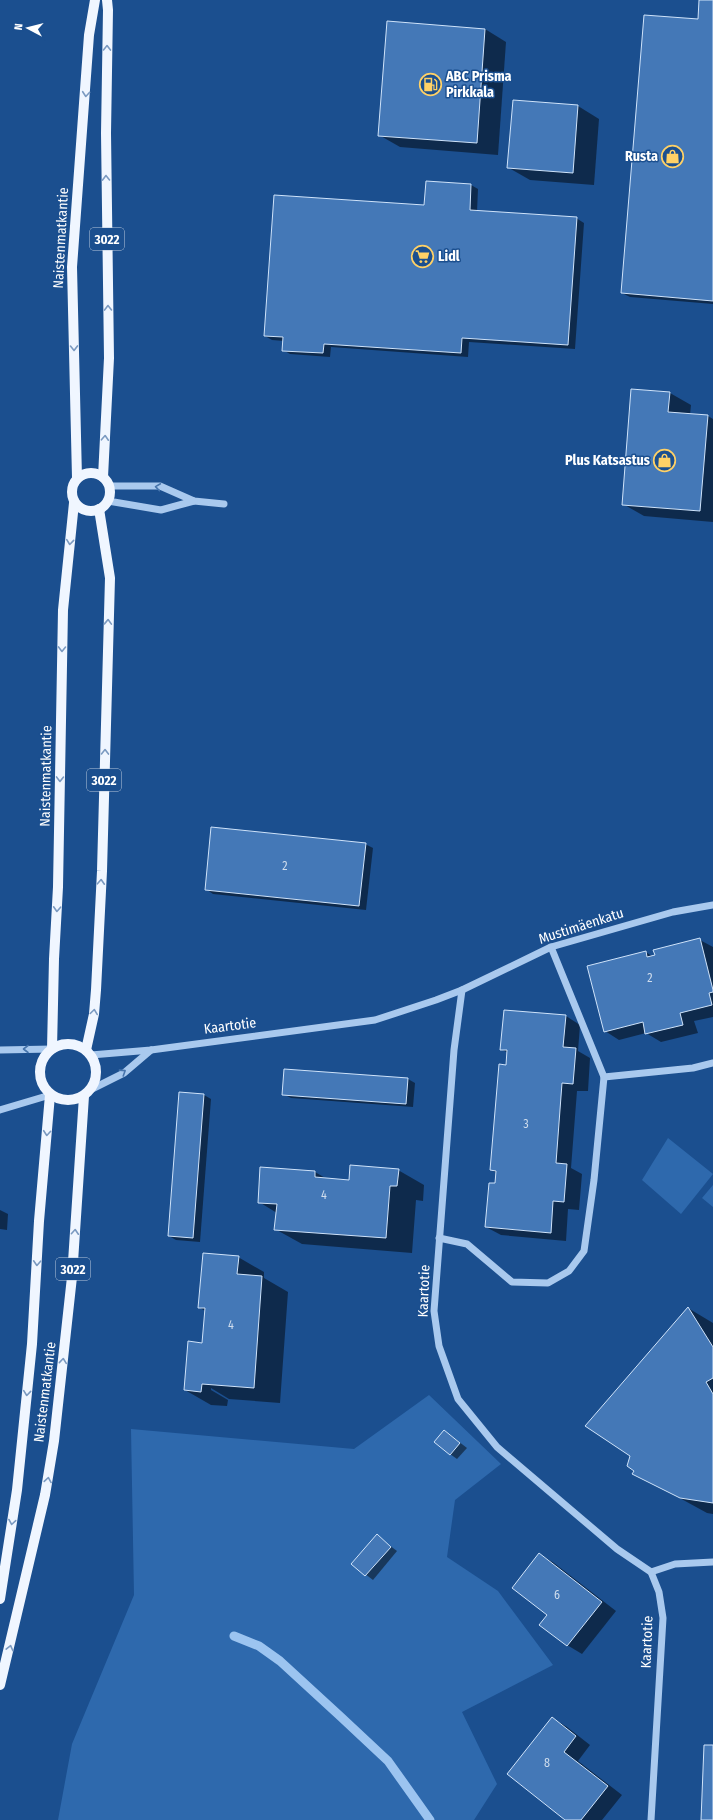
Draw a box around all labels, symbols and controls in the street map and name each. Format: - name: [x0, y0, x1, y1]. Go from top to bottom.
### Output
- north arrow: [8, 8, 48, 48]
- text: N: [12, 23, 25, 31]
- one-way arrow: [103, 45, 111, 51]
- place label: ABC Prisma Pirkkala: [445, 68, 512, 101]
- fuel station icon: ABC Prisma Pirkkala: [418, 71, 444, 97]
- one-way arrow: [81, 91, 90, 97]
- shop icon: Rusta: [660, 143, 686, 169]
- place label: Rusta: [625, 148, 658, 165]
- one-way arrow: [102, 175, 110, 181]
- street label: Naistenmatkantie: [50, 187, 72, 289]
- road number: 3022: [90, 228, 124, 250]
- supermarket icon: Lidl: [409, 243, 435, 269]
- place label: Lidl: [438, 248, 460, 265]
- one-way arrow: [104, 305, 112, 311]
- one-way arrow: [70, 345, 78, 351]
- one-way arrow: [101, 435, 110, 441]
- shop icon: Plus Katsastus: [652, 447, 678, 473]
- place label: Plus Katsastus: [565, 452, 650, 469]
- one-way arrow: [154, 483, 161, 492]
- one-way arrow: [66, 539, 75, 545]
- one-way arrow: [104, 619, 112, 625]
- one-way arrow: [58, 646, 67, 652]
- street label: Naistenmatkantie: [37, 725, 55, 827]
- one-way arrow: [100, 749, 109, 755]
- road number: 3022: [87, 769, 121, 791]
- one-way arrow: [56, 776, 64, 782]
- house number: 2: [282, 859, 288, 873]
- one-way arrow: [97, 879, 105, 885]
- street label: Mustimäenkatu: [536, 904, 626, 948]
- one-way arrow: [52, 906, 61, 912]
- house number: 2: [647, 971, 653, 985]
- one-way arrow: [89, 1009, 98, 1015]
- street label: Kaartotie: [203, 1014, 257, 1038]
- one-way arrow: [23, 1045, 29, 1053]
- one-way arrow: [119, 1070, 126, 1077]
- house number: 3: [523, 1117, 529, 1131]
- one-way arrow: [42, 1130, 51, 1136]
- house number: 4: [321, 1188, 327, 1202]
- one-way arrow: [71, 1229, 80, 1235]
- road number: 3022: [56, 1258, 90, 1280]
- one-way arrow: [32, 1260, 41, 1266]
- street label: Kaartotie: [415, 1264, 433, 1318]
- house number: 4: [228, 1318, 234, 1332]
- street label: Naistenmatkantie: [30, 1341, 60, 1443]
- one-way arrow: [58, 1358, 67, 1364]
- one-way arrow: [23, 1390, 32, 1396]
- one-way arrow: [43, 1477, 52, 1483]
- one-way arrow: [8, 1519, 17, 1525]
- house number: 6: [554, 1588, 560, 1602]
- street label: Kaartotie: [638, 1615, 656, 1669]
- one-way arrow: [5, 1644, 13, 1651]
- house number: 8: [544, 1756, 550, 1770]

